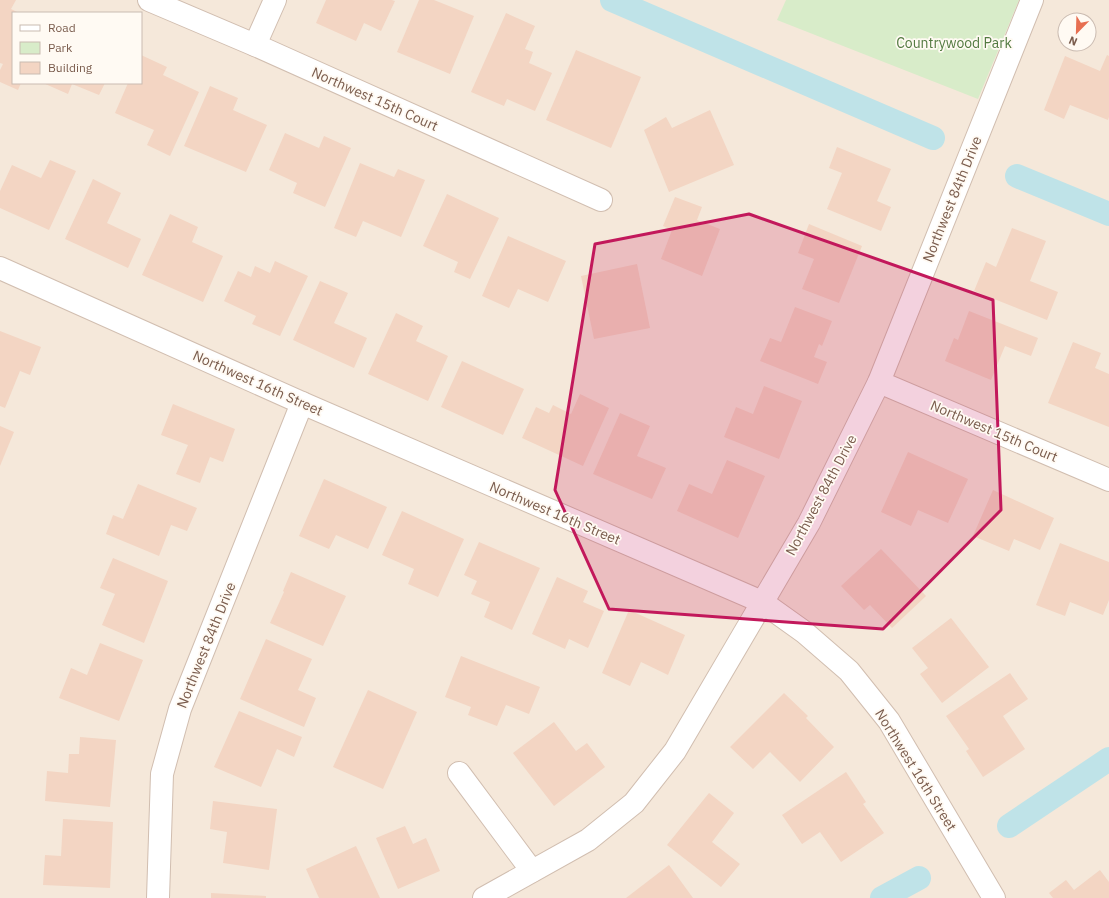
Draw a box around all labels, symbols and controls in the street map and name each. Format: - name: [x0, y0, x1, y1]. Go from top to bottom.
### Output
- legend: [12, 12, 142, 84]
- north arrow: [1057, 12, 1097, 52]
- text: Road: [48, 20, 76, 35]
- text: N: [1067, 33, 1079, 49]
- park label: Countrywood Park: [896, 34, 1012, 52]
- text: Park: [48, 40, 73, 55]
- text: Building: [48, 60, 93, 75]
- street label: Northwest 15th Court: [309, 63, 441, 135]
- street label: Northwest 84th Drive: [918, 133, 986, 265]
- street label: Northwest 16th Street: [190, 346, 326, 420]
- street label: Northwest 15th Court: [928, 396, 1060, 466]
- street label: Northwest 84th Drive: [781, 431, 861, 559]
- street label: Northwest 16th Street: [487, 477, 623, 549]
- street label: Northwest 84th Drive: [172, 579, 240, 711]
- street label: Northwest 16th Street: [871, 706, 961, 834]

